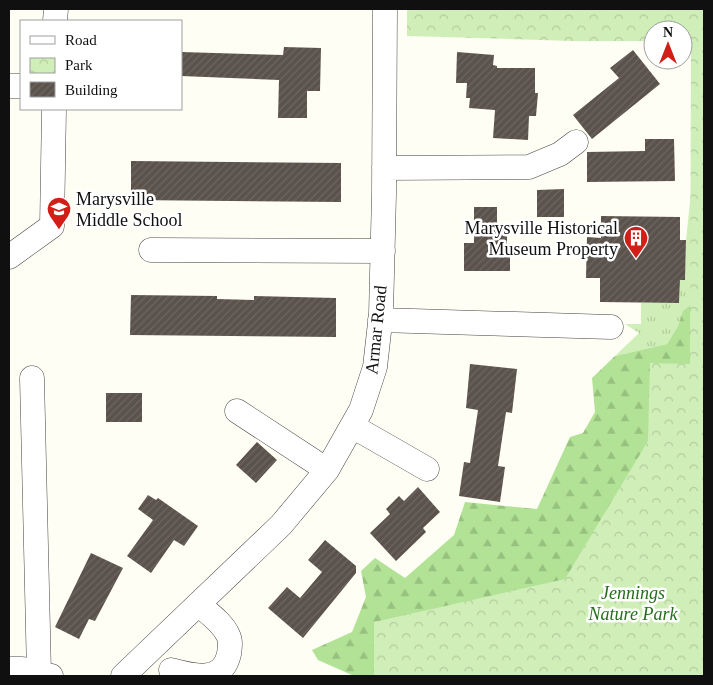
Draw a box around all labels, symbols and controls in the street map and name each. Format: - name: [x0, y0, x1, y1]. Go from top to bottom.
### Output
- legend: [20, 20, 182, 110]
- north arrow: [643, 20, 693, 70]
- text: N: [663, 25, 673, 40]
- text: Road: [65, 32, 97, 48]
- text: Park: [65, 57, 93, 73]
- text: Building: [65, 82, 118, 98]
- place label: Marysville Middle School: [76, 189, 183, 230]
- school or university icon: Marysville Middle School: [46, 196, 72, 230]
- place label: Marysville Historical Museum Property: [465, 218, 618, 259]
- building icon: Marysville Historical Museum Property: [623, 225, 649, 259]
- street label: Armar Road: [361, 284, 391, 376]
- park label: Jennings Nature Park: [588, 583, 678, 624]

